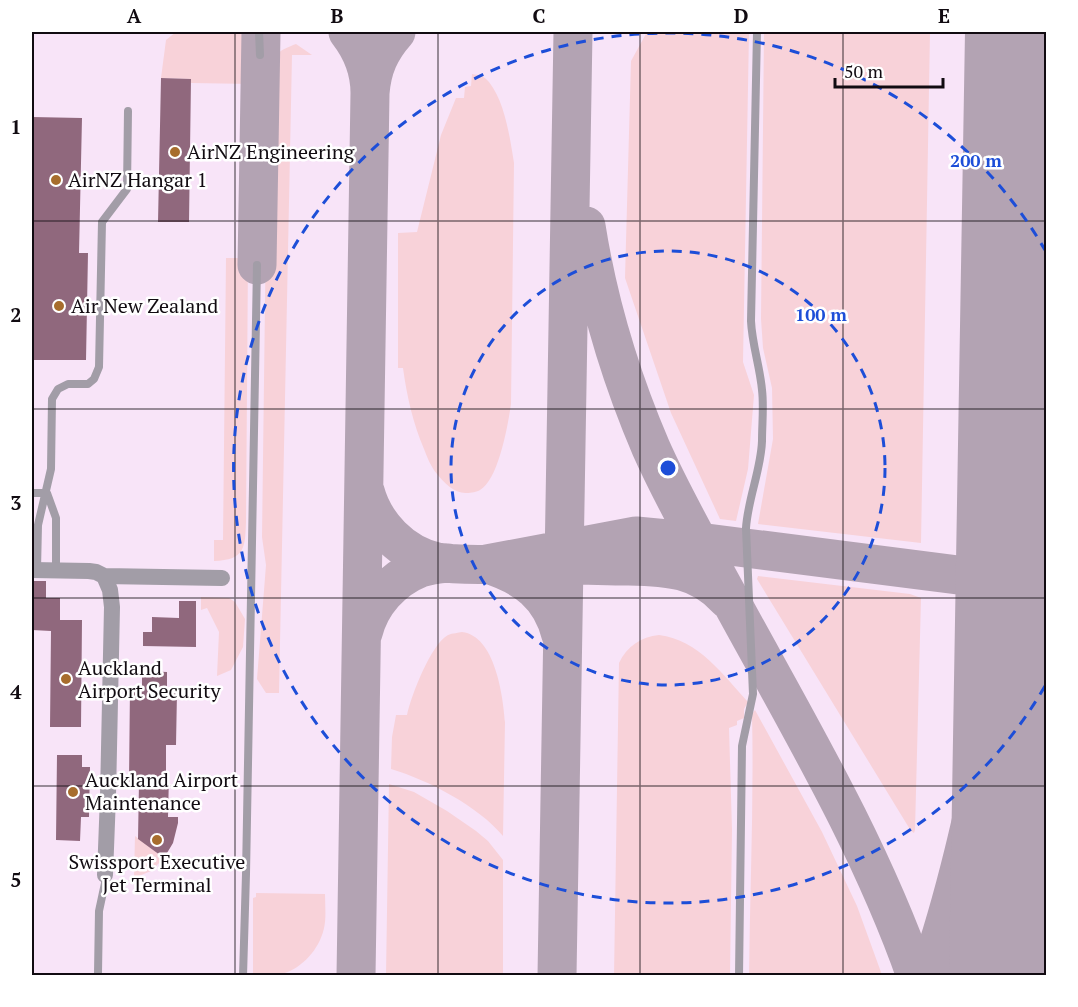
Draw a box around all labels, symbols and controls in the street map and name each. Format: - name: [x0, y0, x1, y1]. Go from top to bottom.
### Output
- text: A: [127, 2, 142, 29]
- text: B: [331, 2, 344, 29]
- text: C: [532, 2, 546, 29]
- text: D: [734, 2, 748, 29]
- text: E: [938, 2, 950, 29]
- scale bar: [835, 51, 943, 89]
- text: 50 m: [844, 59, 884, 83]
- text: 1: [10, 113, 22, 140]
- place label: AirNZ Engineering: [187, 138, 355, 165]
- marker: AirNZ Engineering: [168, 145, 182, 159]
- text: 200 m: [950, 148, 1002, 172]
- place label: AirNZ Hangar 1: [68, 166, 207, 193]
- marker: AirNZ Hangar 1: [49, 173, 63, 187]
- place label: Air New Zealand: [71, 292, 218, 319]
- marker: Air New Zealand: [52, 299, 66, 313]
- text: 2: [10, 301, 22, 328]
- text: 100 m: [795, 302, 847, 326]
- centre of rings: [658, 458, 678, 478]
- text: 3: [10, 489, 22, 516]
- place label: Auckland Airport Security: [78, 654, 221, 704]
- marker: Auckland Airport Security: [59, 672, 73, 686]
- text: 4: [10, 678, 22, 705]
- place label: Auckland Airport Maintenance: [85, 766, 239, 816]
- marker: Auckland Airport Maintenance: [66, 785, 80, 799]
- marker: Swissport Executive Jet Terminal: [150, 833, 164, 847]
- place label: Swissport Executive Jet Terminal: [69, 848, 245, 898]
- text: 5: [10, 866, 22, 893]

